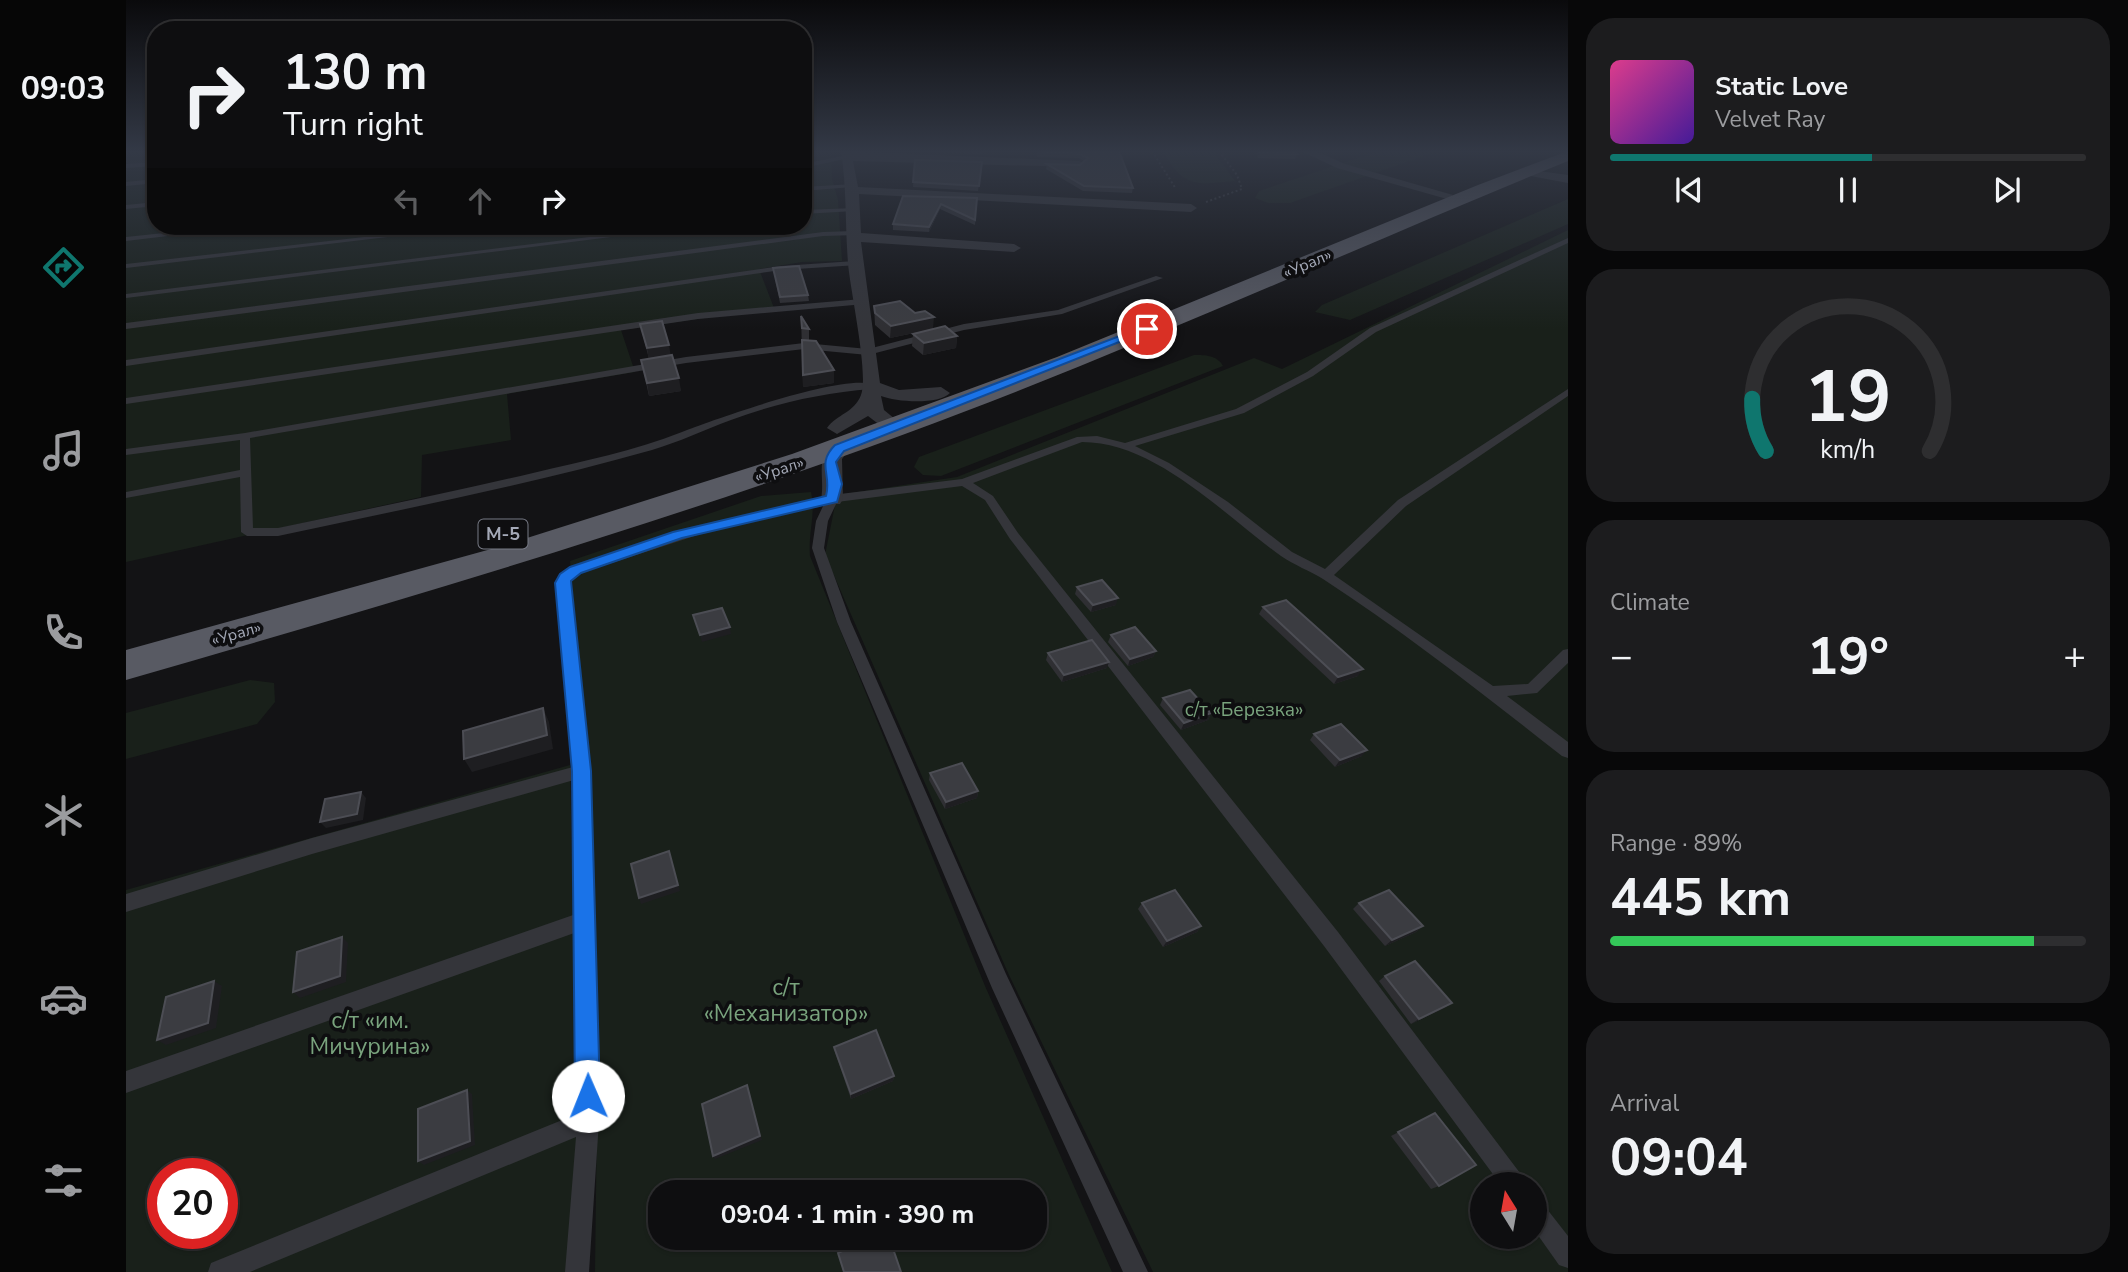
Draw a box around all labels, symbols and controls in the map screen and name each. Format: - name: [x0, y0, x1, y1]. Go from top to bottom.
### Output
- text: 130 m: [283, 39, 427, 106]
- icon: right: [168, 49, 259, 140]
- text: 09:03: [21, 67, 105, 110]
- text: Static Love: [1715, 69, 1848, 104]
- text: Turn right: [283, 103, 423, 146]
- text: Velvet Ray: [1715, 104, 1825, 135]
- icon: previous: [1670, 171, 1708, 209]
- icon: pause: [1829, 171, 1867, 209]
- icon: next: [1988, 171, 2026, 209]
- icon: left: [388, 182, 426, 220]
- icon: ahead: [461, 182, 499, 220]
- icon: right: [534, 182, 572, 220]
- icon: directions: [39, 243, 88, 292]
- street label: «Урал»: [1280, 244, 1335, 284]
- pin: [1117, 299, 1177, 359]
- icon: arrive: [1128, 310, 1166, 348]
- text: 19: [1804, 348, 1892, 448]
- icon: music: [39, 426, 88, 475]
- text: km/h: [1820, 433, 1876, 467]
- street label: «Урал»: [752, 452, 807, 488]
- road number: М-5: [478, 520, 528, 548]
- text: Climate: [1610, 587, 1690, 618]
- icon: phone: [39, 608, 88, 657]
- street label: «Урал»: [209, 616, 264, 652]
- text: 19°: [1807, 621, 1889, 692]
- text: −: [1610, 631, 1633, 682]
- text: +: [2063, 631, 2086, 682]
- park label: с/т «Березка»: [1185, 697, 1303, 723]
- icon: climate: [39, 791, 88, 840]
- text: Range · 89%: [1610, 828, 1742, 859]
- text: 445 km: [1610, 862, 1791, 933]
- park label: с/т «Механизатор»: [704, 972, 868, 1029]
- icon: car: [39, 974, 88, 1023]
- park label: с/т «им. Мичурина»: [310, 1005, 430, 1062]
- position arrow: [551, 1059, 625, 1133]
- text: Arrival: [1610, 1088, 1679, 1119]
- text: 09:04: [1610, 1122, 1748, 1193]
- icon: filters: [39, 1156, 88, 1205]
- speed limit sign: 20: [147, 1158, 238, 1249]
- north arrow: [1470, 1172, 1547, 1250]
- map controls: [1470, 1172, 1547, 1249]
- text: 09:04 · 1 min · 390 m: [721, 1197, 974, 1232]

